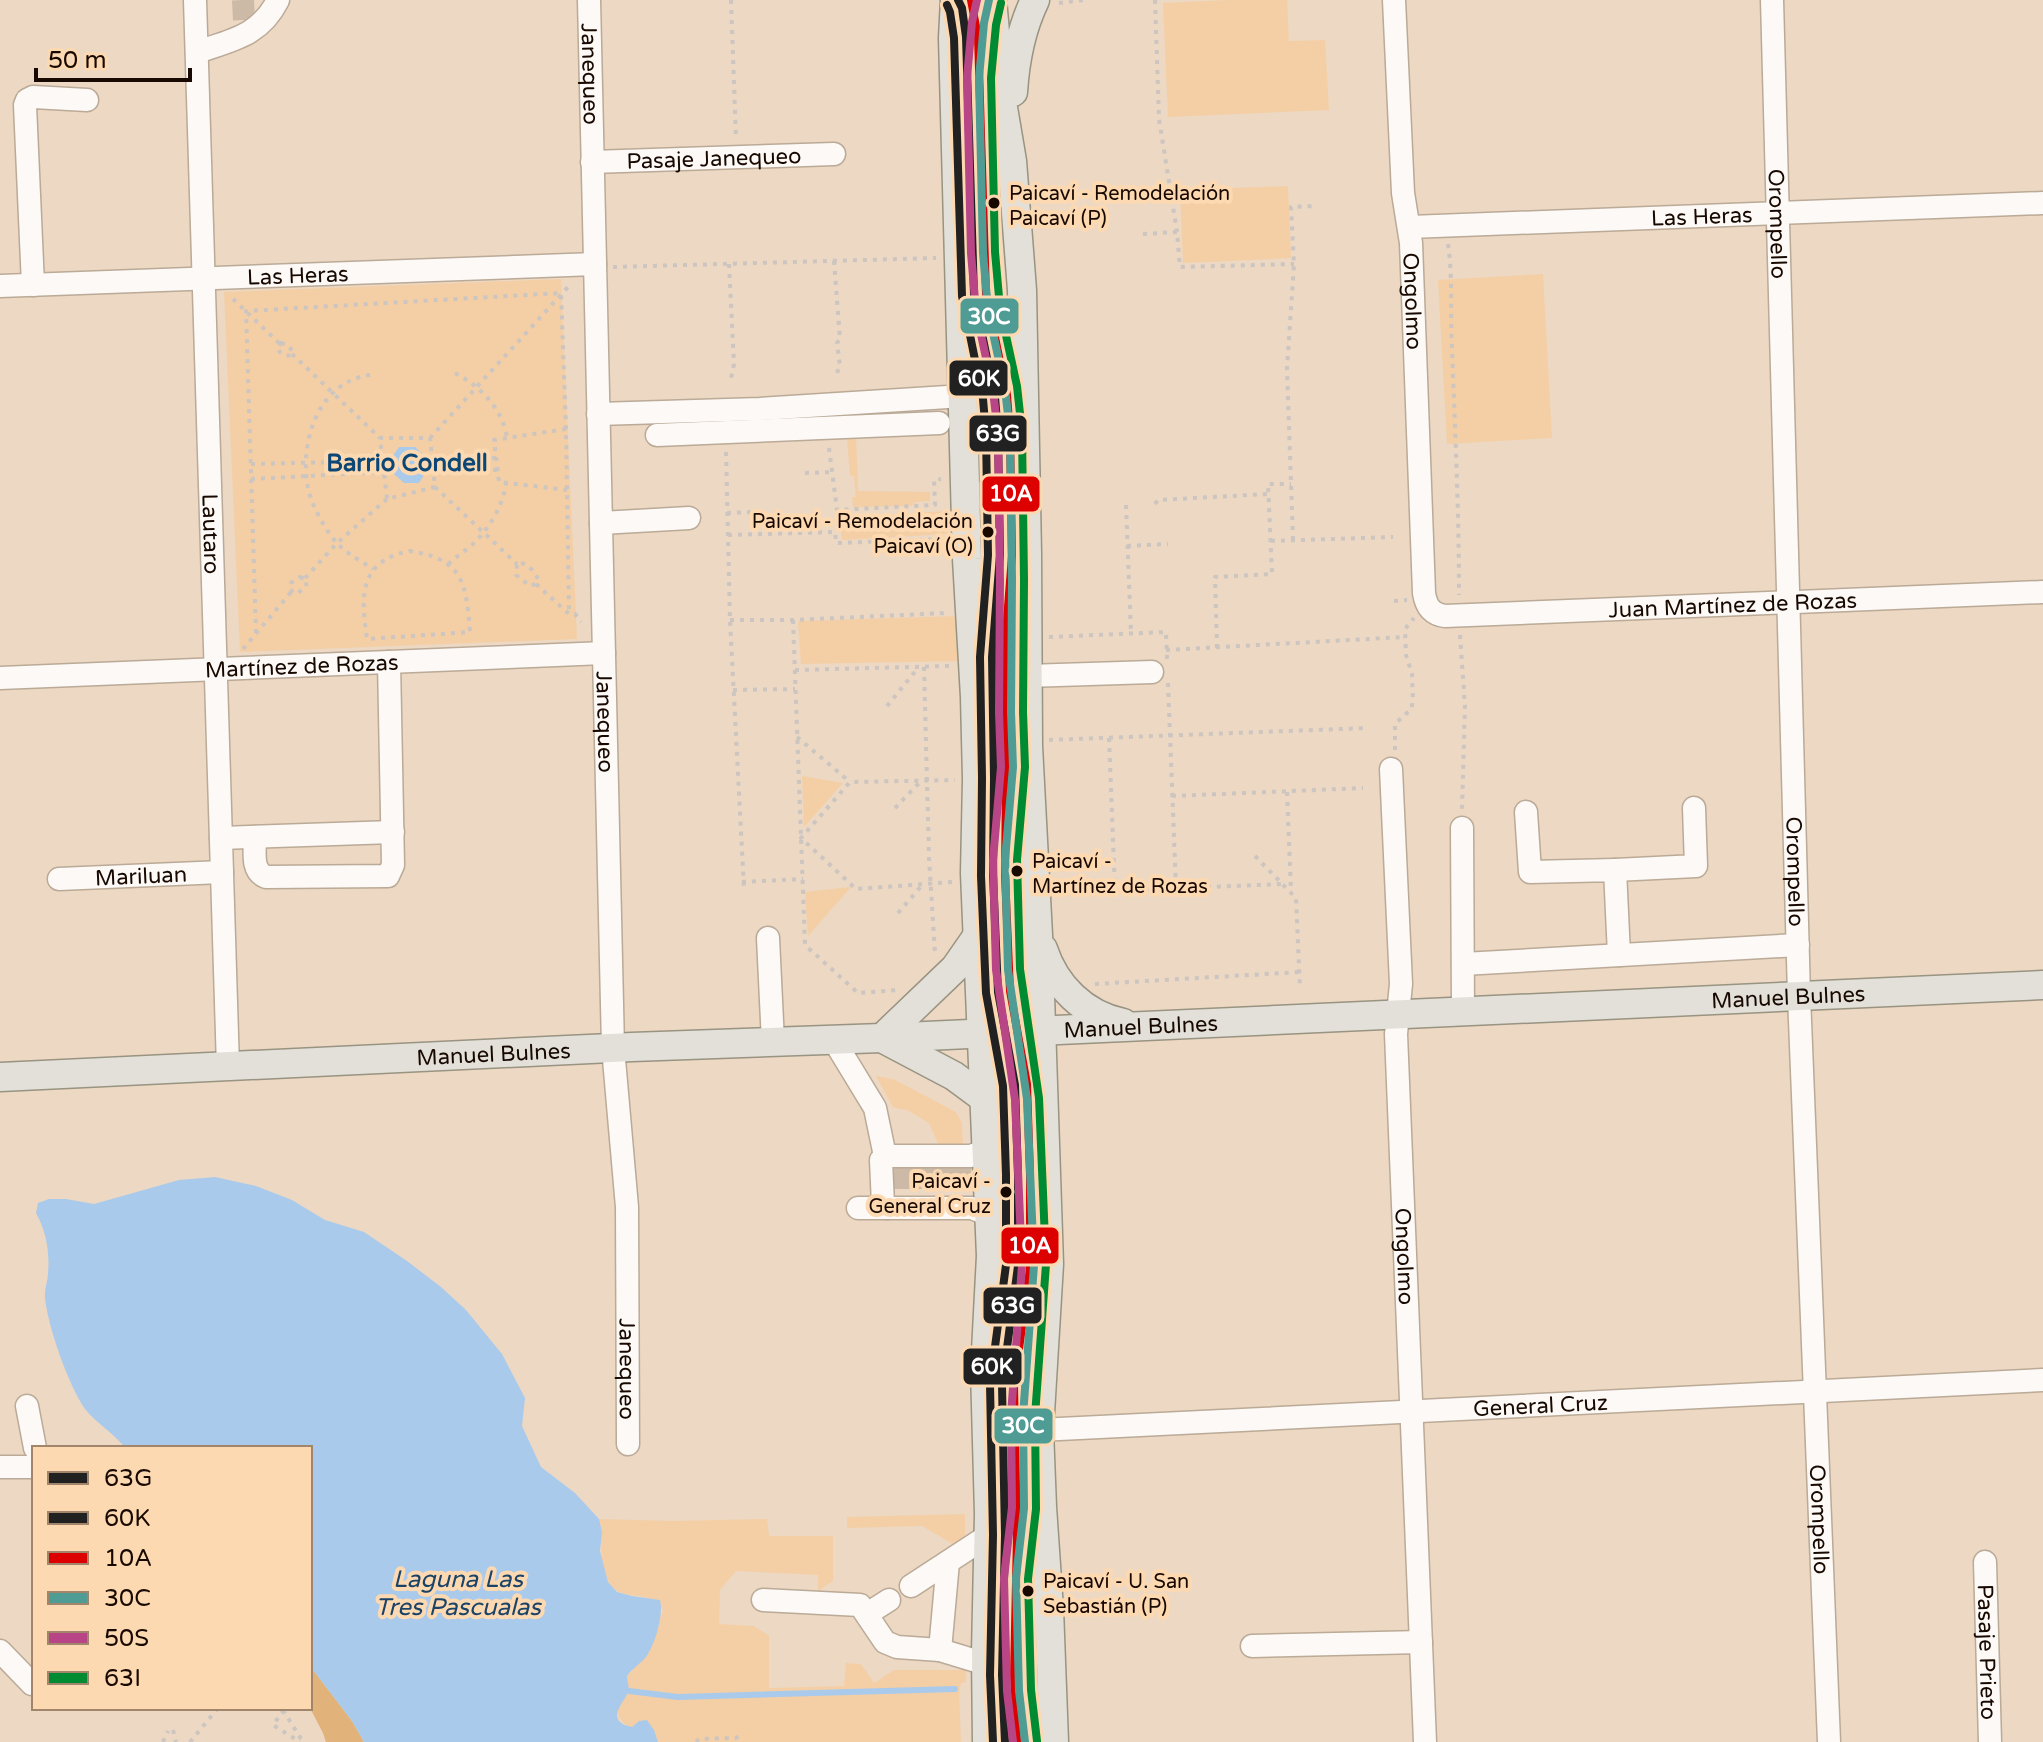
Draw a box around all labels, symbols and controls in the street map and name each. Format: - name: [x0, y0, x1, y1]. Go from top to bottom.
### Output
- street label: Janequeo: [576, 23, 604, 125]
- scale bar: [36, 32, 190, 82]
- text: 50 m: [48, 46, 106, 75]
- street label: Pasaje Janequeo: [626, 143, 802, 175]
- street label: Orompello: [1763, 169, 1792, 279]
- place label: Paicaví - Remodelación Paicaví (P): [1009, 182, 1230, 231]
- marker: Paicaví - Remodelación Paicaví (P): [986, 195, 1002, 211]
- street label: Las Heras: [1651, 202, 1753, 232]
- street label: Ongolmo: [1397, 252, 1427, 350]
- street label: Las Heras: [247, 261, 349, 291]
- line badge: 30C: [959, 297, 1020, 335]
- text: 30C: [968, 304, 1010, 330]
- line badge: 60K: [948, 359, 1009, 397]
- text: 60K: [958, 366, 1000, 392]
- line badge: 63G: [968, 414, 1028, 453]
- text: 63G: [976, 421, 1020, 447]
- district label: Barrio Condell: [326, 449, 488, 478]
- line badge: 10A: [981, 475, 1041, 513]
- text: 10A: [989, 481, 1033, 507]
- street label: Lautaro: [196, 493, 225, 574]
- place label: Paicaví - Remodelación Paicaví (O): [752, 510, 973, 559]
- marker: Paicaví - Remodelación Paicaví (O): [980, 524, 996, 540]
- street label: Juan Martínez de Rozas: [1608, 587, 1858, 623]
- street label: Martínez de Rozas: [205, 650, 399, 684]
- street label: Janequeo: [590, 671, 619, 773]
- street label: Orompello: [1780, 816, 1809, 927]
- place label: Paicaví - Martínez de Rozas: [1032, 850, 1208, 899]
- street label: Mariluan: [94, 862, 188, 891]
- marker: Paicaví - Martínez de Rozas: [1009, 863, 1025, 879]
- street label: Manuel Bulnes: [1710, 981, 1866, 1014]
- street label: Manuel Bulnes: [1063, 1011, 1219, 1044]
- street label: Manuel Bulnes: [416, 1038, 571, 1071]
- place label: Paicaví - General Cruz: [868, 1170, 991, 1219]
- marker: Paicaví - General Cruz: [998, 1184, 1014, 1200]
- street label: Ongolmo: [1389, 1207, 1419, 1306]
- line badge: 10A: [1000, 1226, 1060, 1265]
- text: 10A: [1008, 1233, 1052, 1259]
- line badge: 63G: [982, 1286, 1043, 1325]
- text: 63G: [991, 1293, 1035, 1319]
- street label: Janequeo: [613, 1318, 640, 1420]
- line badge: 60K: [962, 1347, 1023, 1386]
- text: 60K: [971, 1354, 1013, 1380]
- street label: General Cruz: [1472, 1390, 1608, 1422]
- line badge: 30C: [993, 1407, 1054, 1445]
- text: 30C: [1002, 1413, 1044, 1439]
- legend: [32, 1446, 312, 1710]
- text: 63G: [104, 1464, 152, 1493]
- street label: Orompello: [1804, 1464, 1834, 1575]
- text: 60K: [104, 1504, 150, 1533]
- text: 10A: [104, 1544, 152, 1573]
- water label: Laguna Las Tres Pascualas: [375, 1565, 542, 1622]
- place label: Paicaví - U. San Sebastián (P): [1043, 1570, 1189, 1619]
- marker: Paicaví - U. San Sebastián (P): [1020, 1583, 1036, 1599]
- text: 30C: [104, 1584, 151, 1613]
- street label: Pasaje Prieto: [1972, 1584, 2001, 1720]
- text: 50S: [104, 1624, 149, 1653]
- text: 63I: [104, 1664, 141, 1693]

